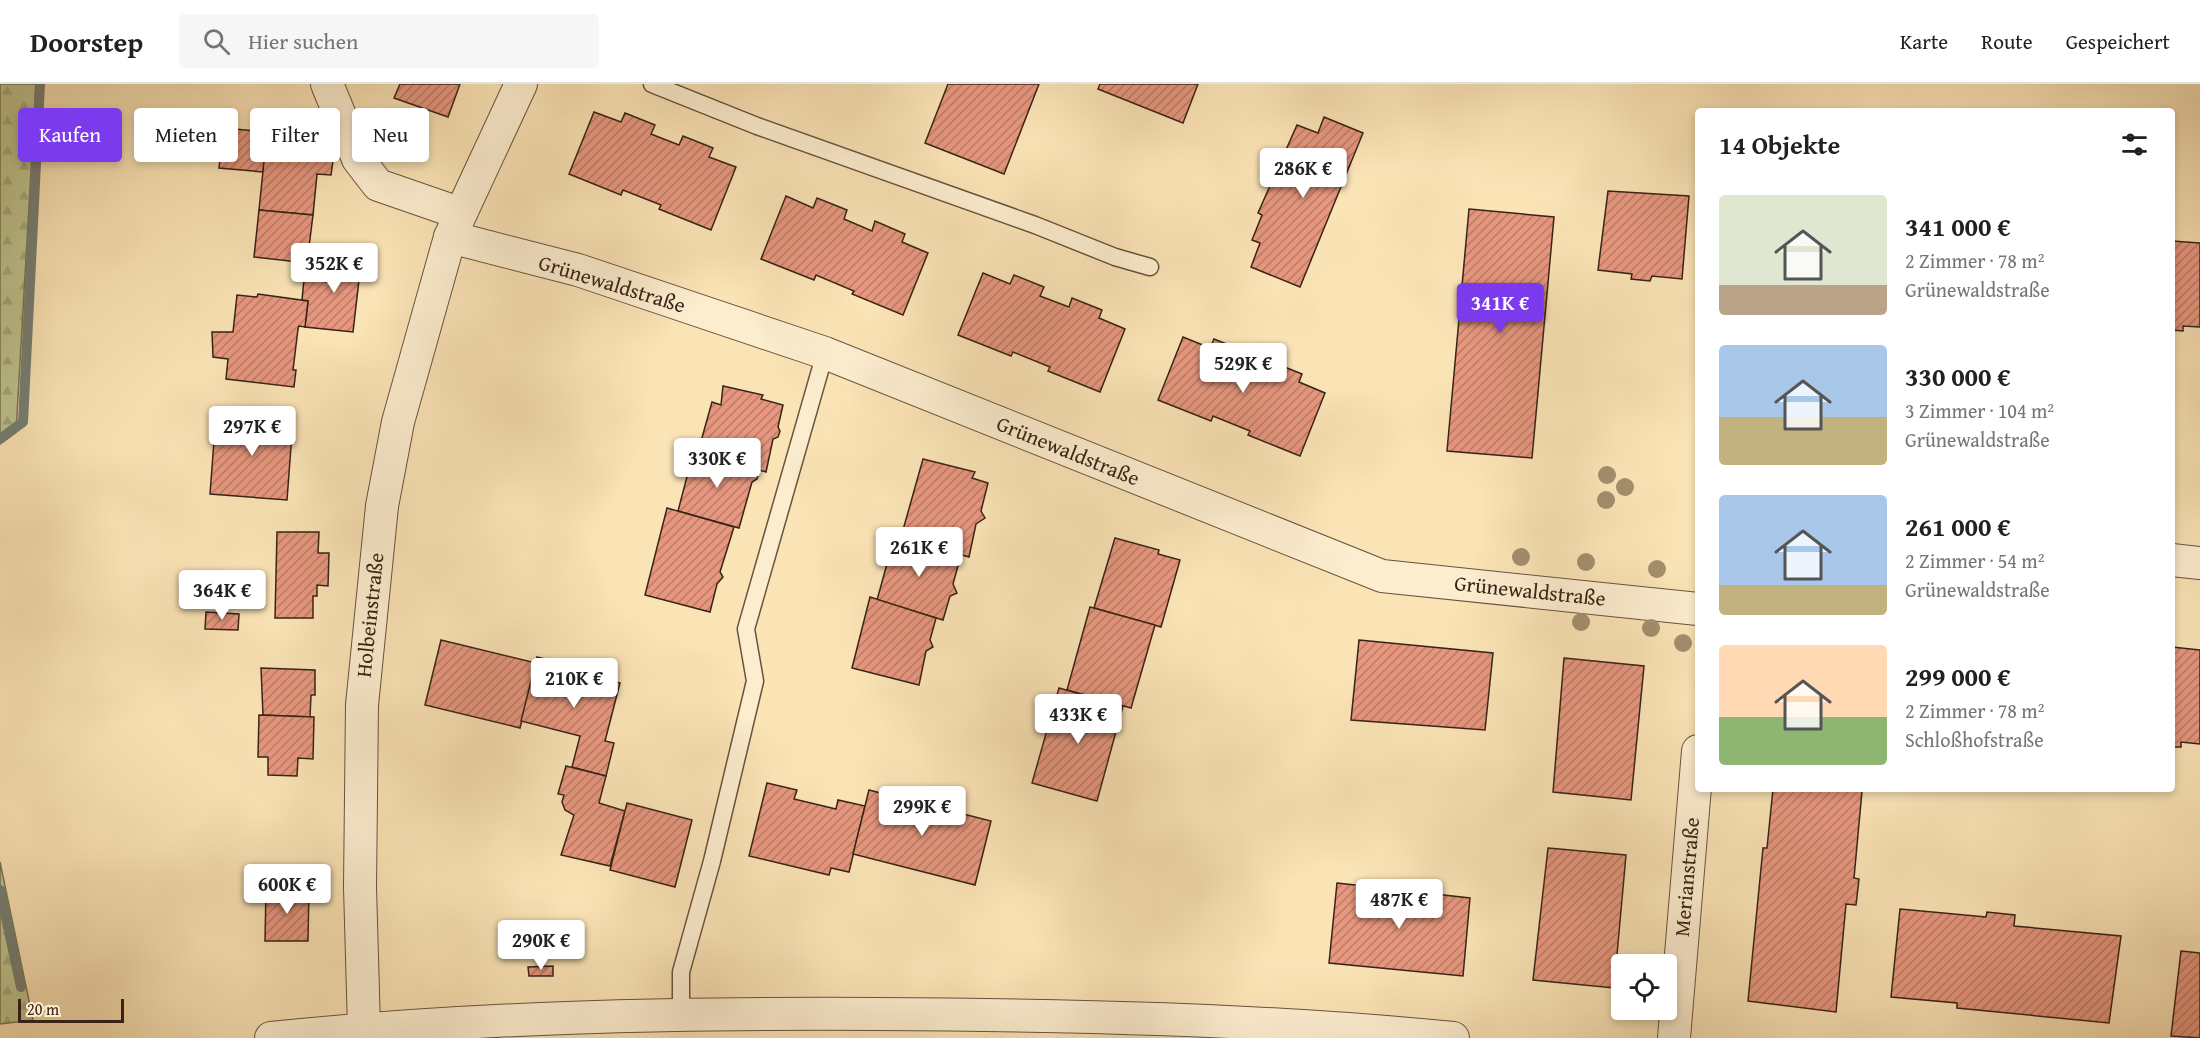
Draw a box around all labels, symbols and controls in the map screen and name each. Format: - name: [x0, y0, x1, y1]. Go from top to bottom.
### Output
- search box: [179, 14, 599, 68]
- text: Doorstep: [30, 21, 143, 62]
- icon: search: [200, 25, 233, 58]
- text: Hier suchen: [248, 25, 358, 57]
- text: Karte: [1900, 26, 1948, 57]
- text: Route: [1981, 26, 2033, 57]
- text: Gespeichert: [2066, 26, 2170, 57]
- chip: Kaufen: [18, 108, 122, 162]
- chip: Mieten: [134, 108, 238, 162]
- chip: Filter: [250, 108, 340, 162]
- chip: Neu: [352, 108, 429, 162]
- text: 14 Objekte: [1719, 125, 1840, 164]
- icon: filters: [2118, 128, 2151, 161]
- pin: 286K €: [1254, 148, 1352, 199]
- text: 286K €: [1274, 153, 1332, 182]
- text: 341 000 €: [1905, 207, 2011, 246]
- icon: home: [1767, 219, 1839, 291]
- pin: 352K €: [285, 243, 383, 294]
- street label: Grünewaldstraße: [535, 246, 689, 321]
- text: 2 Zimmer · 78 m²: [1905, 246, 2044, 275]
- text: 352K €: [305, 248, 363, 277]
- text: Grünewaldstraße: [1905, 275, 2050, 304]
- pin: 341K €: [1451, 283, 1549, 334]
- text: 341K €: [1471, 288, 1529, 317]
- pin: 529K €: [1194, 343, 1292, 394]
- text: 529K €: [1214, 348, 1272, 377]
- text: 330 000 €: [1905, 357, 2011, 396]
- icon: home: [1767, 369, 1839, 441]
- text: 3 Zimmer · 104 m²: [1905, 396, 2054, 425]
- pin: 297K €: [203, 406, 301, 457]
- street label: Grünewaldstraße: [992, 408, 1145, 493]
- text: 297K €: [223, 411, 281, 440]
- text: Grünewaldstraße: [1905, 425, 2050, 454]
- pin: 330K €: [668, 438, 766, 489]
- text: 330K €: [688, 443, 746, 472]
- text: 261 000 €: [1905, 507, 2011, 546]
- icon: home: [1767, 519, 1839, 591]
- pin: 261K €: [870, 527, 968, 578]
- text: 261K €: [890, 532, 948, 561]
- text: 2 Zimmer · 54 m²: [1905, 546, 2044, 575]
- street label: Holbeinstraße: [348, 551, 391, 679]
- street label: Grünewaldstraße: [1453, 567, 1607, 614]
- pin: 364K €: [173, 570, 271, 621]
- text: 364K €: [193, 575, 251, 604]
- text: Grünewaldstraße: [1905, 575, 2050, 604]
- text: 299 000 €: [1905, 657, 2011, 696]
- pin: 210K €: [525, 658, 623, 709]
- text: 210K €: [545, 663, 603, 692]
- icon: home: [1767, 669, 1839, 741]
- pin: 433K €: [1029, 694, 1127, 745]
- text: 2 Zimmer · 78 m²: [1905, 696, 2044, 725]
- text: 433K €: [1049, 699, 1107, 728]
- text: Schloßhofstraße: [1905, 725, 2044, 754]
- pin: 299K €: [873, 786, 971, 837]
- text: 299K €: [893, 791, 951, 820]
- street label: Merianstraße: [1666, 816, 1707, 938]
- pin: 600K €: [238, 864, 336, 915]
- text: 600K €: [258, 869, 316, 898]
- pin: 487K €: [1350, 879, 1448, 930]
- text: 487K €: [1370, 884, 1428, 913]
- pin: 290K €: [492, 920, 590, 971]
- text: 290K €: [512, 925, 570, 954]
- map controls: [1611, 954, 1677, 1020]
- button: locate: [1611, 954, 1677, 1020]
- scale bar: [18, 996, 124, 1024]
- text: 20 m: [27, 997, 59, 1021]

